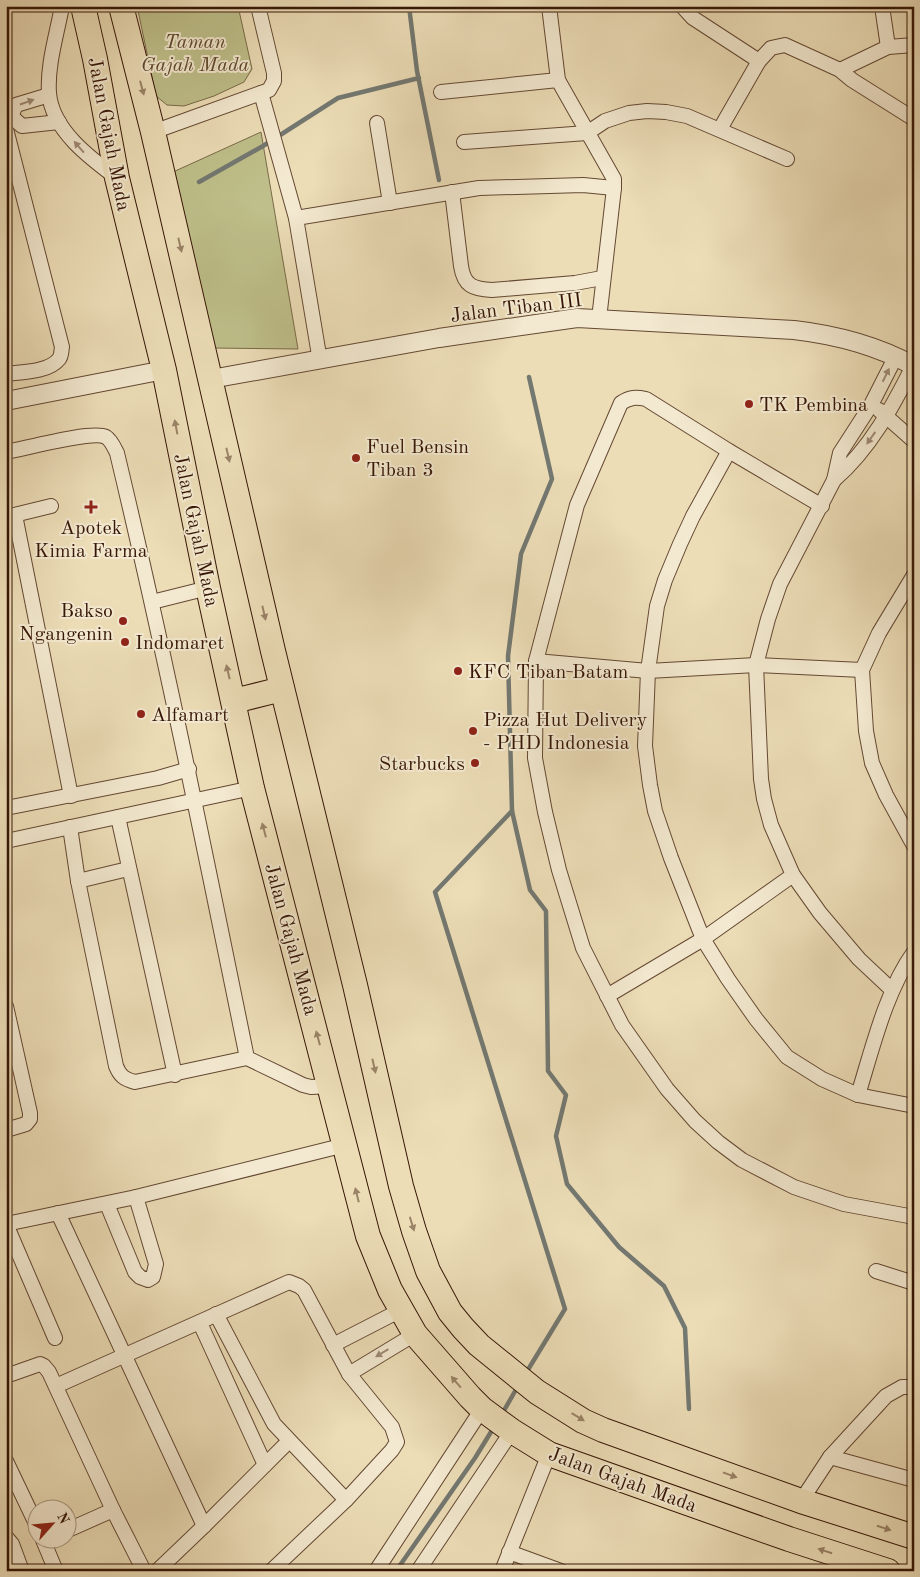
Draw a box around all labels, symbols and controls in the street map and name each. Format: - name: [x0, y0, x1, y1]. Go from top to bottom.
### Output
- park label: Taman Gajah Mada: [141, 33, 250, 76]
- street label: Jalan Gajah Mada: [83, 56, 133, 213]
- one-way arrow: [138, 80, 146, 95]
- one-way arrow: [20, 97, 35, 105]
- one-way arrow: [73, 142, 85, 154]
- one-way arrow: [176, 238, 184, 253]
- street label: Jalan Tiban III: [449, 291, 583, 327]
- one-way arrow: [882, 368, 890, 382]
- place label: TK Pembina: [759, 396, 868, 416]
- marker: TK Pembina: [743, 398, 755, 410]
- one-way arrow: [172, 420, 180, 435]
- one-way arrow: [866, 431, 876, 444]
- place label: Fuel Bensin Tiban 3: [366, 438, 469, 481]
- one-way arrow: [224, 447, 232, 462]
- street label: Jalan Gajah Mada: [169, 452, 221, 609]
- marker: Fuel Bensin Tiban 3: [350, 452, 362, 464]
- marker: Apotek Kimia Farma: [85, 501, 97, 513]
- place label: Apotek Kimia Farma: [34, 519, 148, 562]
- place label: Bakso Ngangenin: [19, 602, 113, 645]
- one-way arrow: [260, 606, 268, 621]
- marker: Bakso Ngangenin: [117, 615, 129, 627]
- place label: Indomaret: [135, 634, 224, 654]
- marker: Indomaret: [119, 636, 131, 648]
- place label: KFC Tiban Batam: [468, 663, 628, 683]
- one-way arrow: [224, 664, 232, 679]
- marker: KFC Tiban Batam: [452, 665, 464, 677]
- place label: Alfamart: [151, 706, 229, 726]
- marker: Alfamart: [135, 708, 147, 720]
- place label: Pizza Hut Delivery - PHD Indonesia: [483, 711, 648, 754]
- marker: Pizza Hut Delivery - PHD Indonesia: [467, 725, 479, 737]
- place label: Starbucks: [379, 755, 465, 775]
- marker: Starbucks: [469, 757, 481, 769]
- one-way arrow: [259, 823, 267, 838]
- street label: Jalan Gajah Mada: [260, 861, 320, 1018]
- one-way arrow: [313, 1031, 321, 1046]
- one-way arrow: [370, 1059, 378, 1074]
- one-way arrow: [353, 1187, 361, 1202]
- one-way arrow: [409, 1217, 417, 1232]
- one-way arrow: [375, 1349, 388, 1358]
- one-way arrow: [450, 1377, 462, 1389]
- one-way arrow: [572, 1413, 585, 1422]
- street label: Jalan Gajah Mada: [545, 1445, 699, 1517]
- one-way arrow: [723, 1471, 738, 1479]
- north arrow: [28, 1500, 78, 1550]
- text: N: [54, 1511, 71, 1527]
- one-way arrow: [876, 1524, 891, 1532]
- one-way arrow: [818, 1546, 833, 1554]

